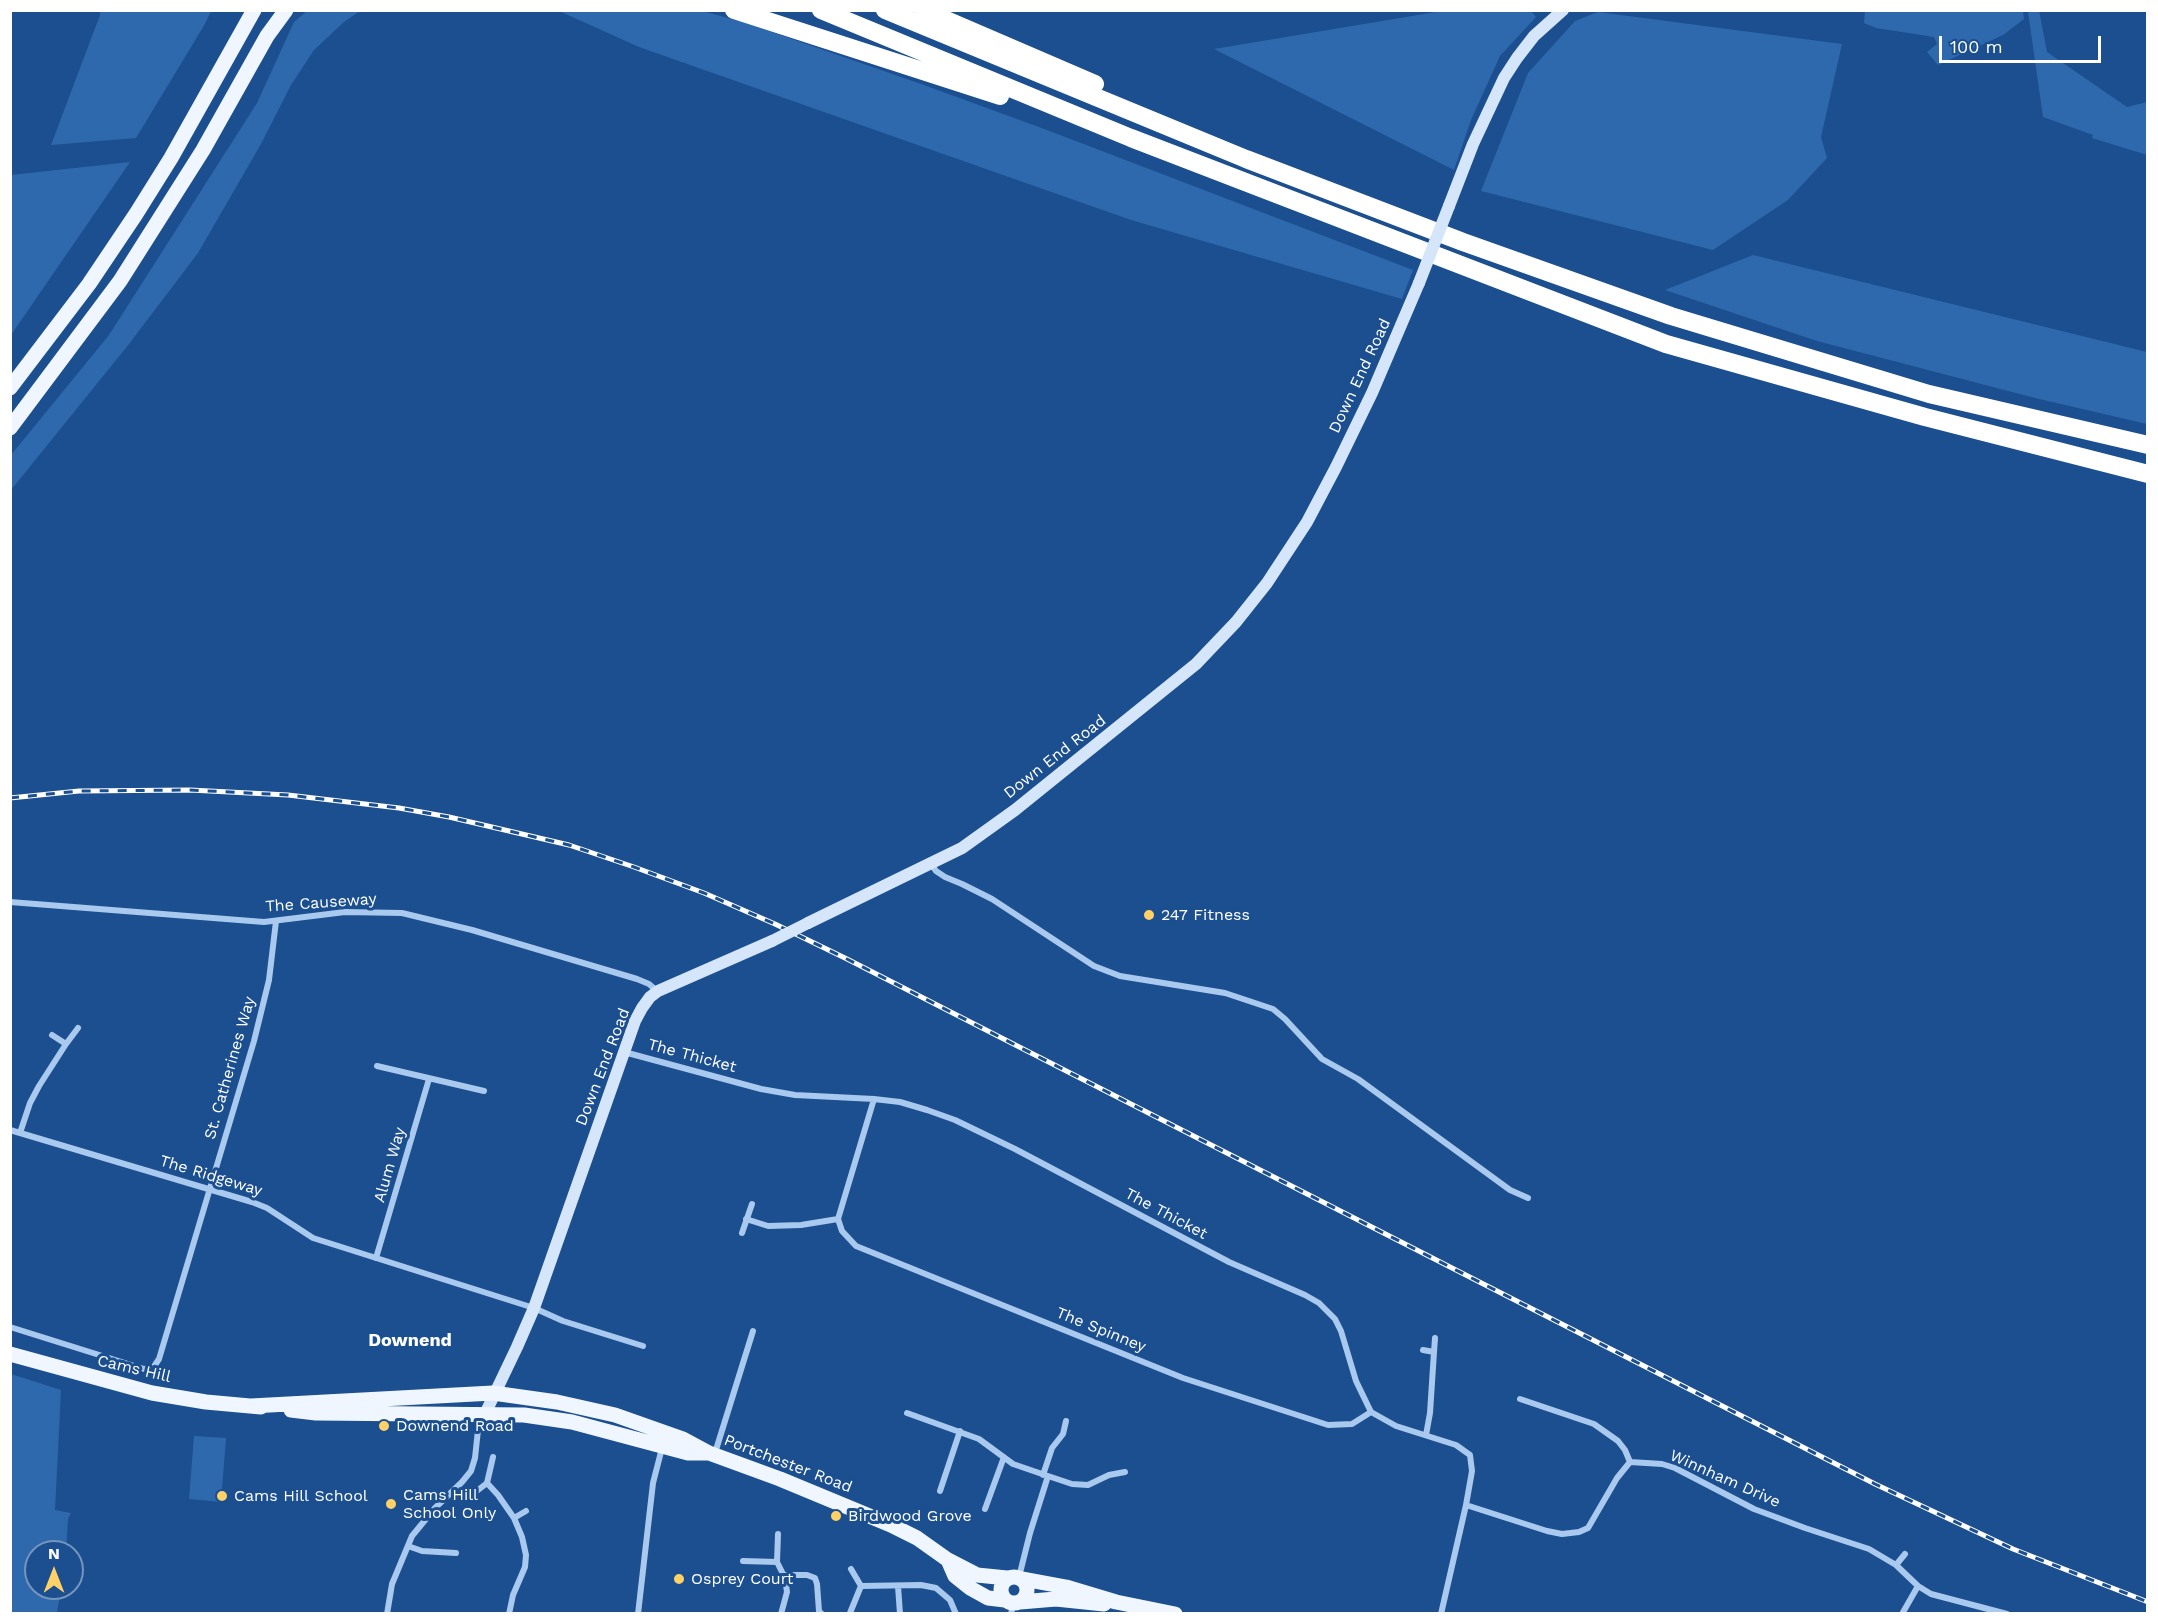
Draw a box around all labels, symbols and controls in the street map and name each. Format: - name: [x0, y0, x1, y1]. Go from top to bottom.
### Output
- scale bar: [1942, 24, 2104, 62]
- text: 100 m: [1950, 36, 2003, 57]
- street label: Down End Road: [1325, 316, 1395, 436]
- street label: Down End Road: [1000, 711, 1110, 803]
- street label: The Causeway: [265, 890, 377, 916]
- place label: 247 Fitness: [1161, 905, 1250, 925]
- marker: 247 Fitness: [1142, 908, 1156, 922]
- street label: St. Catherines Way: [200, 994, 260, 1142]
- street label: Down End Road: [572, 1006, 634, 1128]
- street label: The Thicket: [646, 1035, 738, 1077]
- street label: Alum Way: [370, 1125, 410, 1205]
- street label: The Ridgeway: [157, 1151, 265, 1201]
- street label: The Thicket: [1121, 1184, 1211, 1244]
- street label: The Spinney: [1053, 1303, 1149, 1357]
- district label: Downend: [368, 1330, 452, 1352]
- street label: Cams Hill: [95, 1351, 173, 1387]
- place label: Downend Road: [396, 1416, 514, 1436]
- marker: Downend Road: [377, 1419, 391, 1433]
- street label: Portchester Road: [721, 1431, 855, 1497]
- street label: Winnham Drive: [1667, 1446, 1783, 1512]
- place label: Cams Hill School Only: [403, 1485, 496, 1523]
- place label: Cams Hill School: [234, 1486, 368, 1506]
- marker: Cams Hill School: [215, 1489, 229, 1503]
- marker: Cams Hill School Only: [384, 1497, 398, 1511]
- place label: Birdwood Grove: [848, 1506, 972, 1526]
- marker: Birdwood Grove: [829, 1509, 843, 1523]
- north arrow: [24, 1540, 84, 1600]
- text: N: [48, 1544, 60, 1563]
- place label: Osprey Court: [691, 1569, 793, 1589]
- marker: Osprey Court: [672, 1572, 686, 1586]

